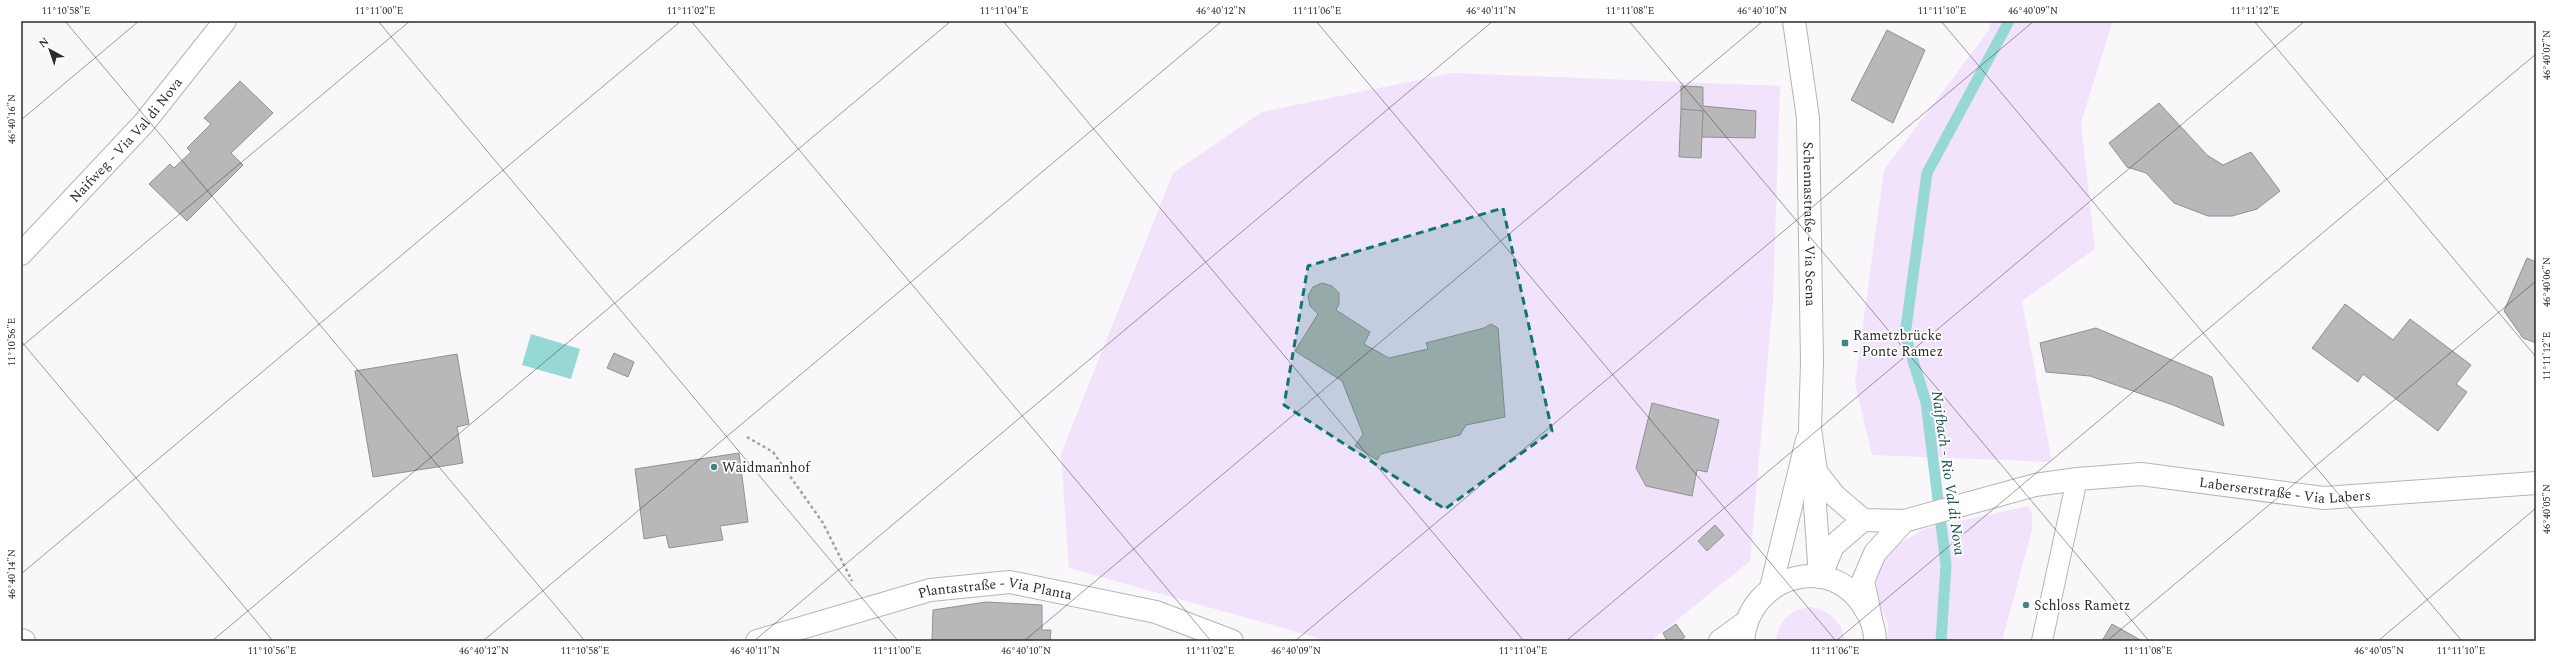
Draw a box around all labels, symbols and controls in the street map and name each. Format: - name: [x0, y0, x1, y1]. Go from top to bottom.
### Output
- text: 11°10'58"E: [42, 3, 90, 19]
- text: 11°11'00"E: [355, 3, 403, 19]
- text: 11°11'02"E: [667, 3, 715, 19]
- text: 11°11'04"E: [980, 3, 1028, 19]
- text: 46°40'12"N: [1196, 3, 1246, 19]
- text: 11°11'06"E: [1293, 3, 1341, 19]
- text: 46°40'11"N: [1466, 3, 1516, 19]
- text: 11°11'08"E: [1606, 3, 1654, 19]
- text: 46°40'10"N: [1737, 3, 1787, 19]
- text: 11°11'10"E: [1918, 3, 1966, 19]
- text: 46°40'09"N: [2008, 3, 2058, 19]
- text: 11°11'12"E: [2231, 3, 2279, 19]
- north arrow: [30, 30, 70, 70]
- text: 46°40'07"N: [2539, 30, 2555, 80]
- text: N: [35, 33, 53, 52]
- street label: Naifweg - Via Val di Nova: [64, 72, 187, 207]
- text: 46°40'16"N: [4, 94, 20, 144]
- street label: Schennastraße - Via Scena: [1798, 141, 1822, 307]
- text: 46°40'06"N: [2539, 257, 2555, 307]
- text: 11°10'56"E: [4, 318, 20, 366]
- place label: Rametzbrücke - Ponte Ramez: [1853, 325, 1943, 362]
- text: 11°11'12"E: [2539, 332, 2555, 380]
- marker: Rametzbrücke - Ponte Ramez: [1840, 338, 1850, 348]
- water label: Naifbach - Rio Val di Nova: [1925, 389, 1971, 557]
- place label: Waidmannhof: [722, 457, 811, 478]
- marker: Waidmannhof: [709, 462, 719, 472]
- street label: Laberserstraße - Via Labers: [2198, 471, 2371, 509]
- text: 46°40'05"N: [2539, 484, 2555, 534]
- text: 46°40'14"N: [4, 549, 20, 599]
- street label: Plantastraße - Via Planta: [915, 571, 1074, 605]
- place label: Schloss Rametz: [2034, 595, 2130, 616]
- marker: Schloss Rametz: [2021, 600, 2031, 610]
- text: 11°10'56"E: [248, 643, 296, 659]
- text: 46°40'12"N: [459, 643, 509, 659]
- text: 11°10'58"E: [561, 643, 609, 659]
- text: 46°40'11"N: [730, 643, 780, 659]
- text: 11°11'00"E: [873, 643, 921, 659]
- text: 46°40'10"N: [1001, 643, 1051, 659]
- text: 11°11'02"E: [1186, 643, 1234, 659]
- text: 46°40'09"N: [1271, 643, 1321, 659]
- text: 11°11'04"E: [1499, 643, 1547, 659]
- text: 11°11'06"E: [1811, 643, 1859, 659]
- text: 11°11'08"E: [2124, 643, 2172, 659]
- text: 46°40'05"N: [2354, 643, 2404, 659]
- text: 11°11'10"E: [2437, 643, 2485, 659]

